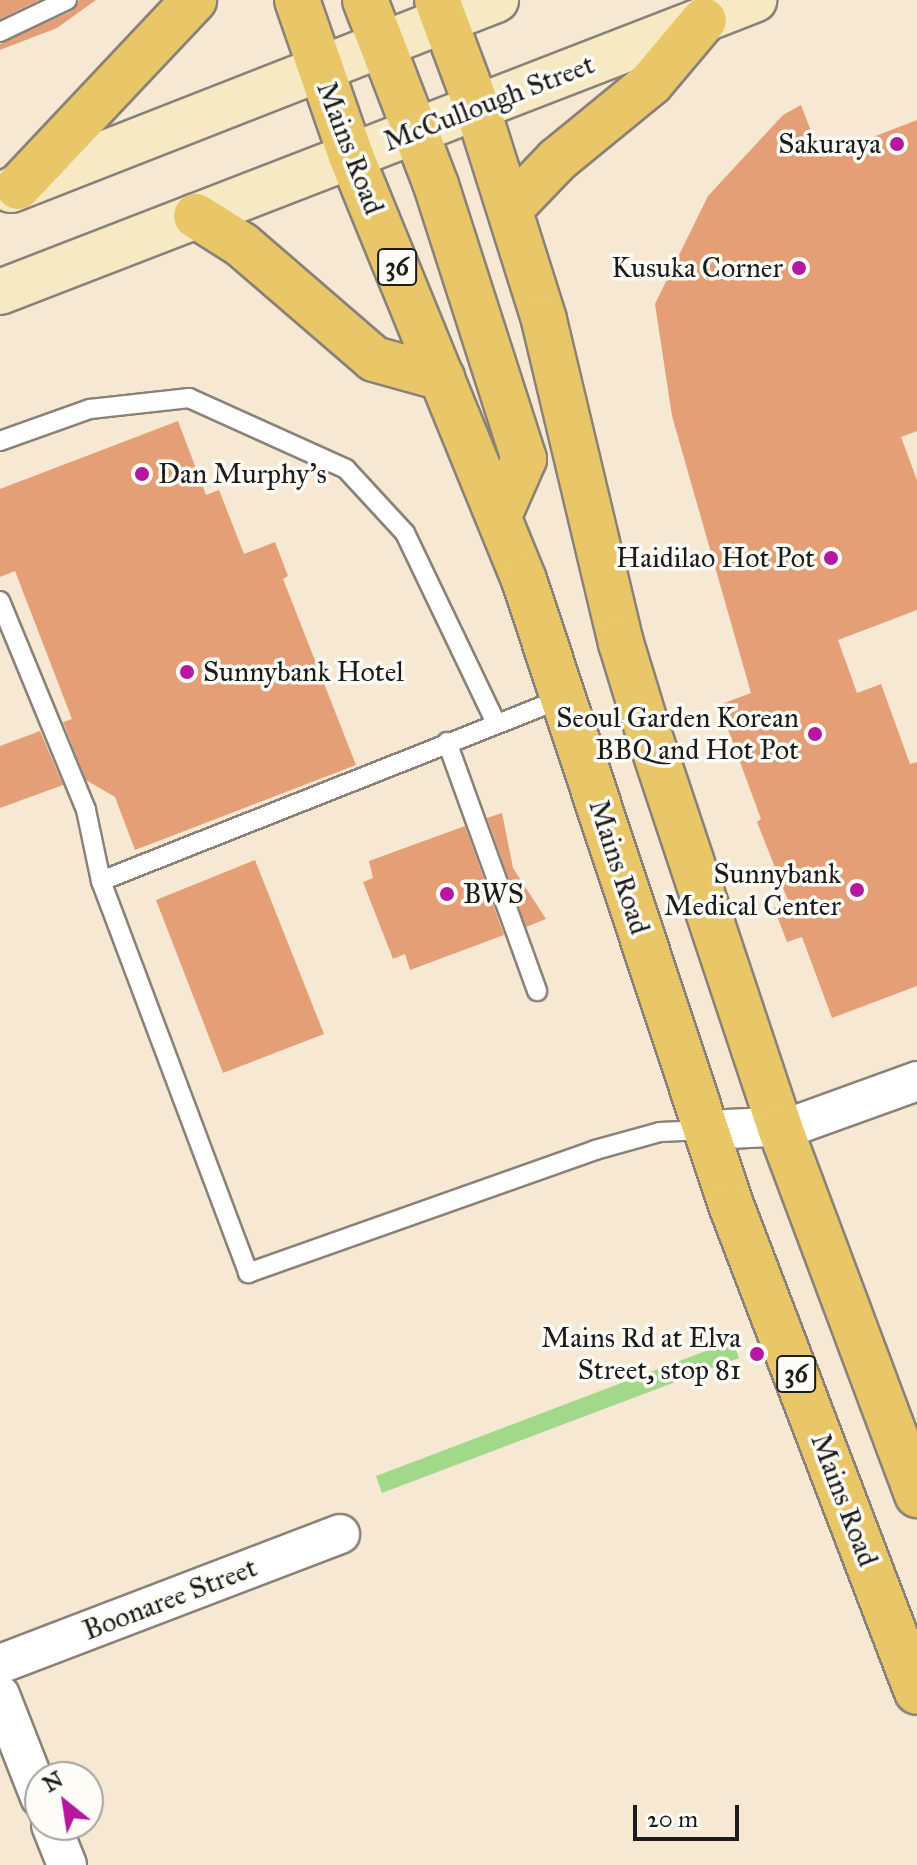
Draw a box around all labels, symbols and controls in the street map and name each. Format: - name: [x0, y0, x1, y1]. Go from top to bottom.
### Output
- street label: McCullough Street: [379, 47, 599, 159]
- street label: Mains Road: [309, 77, 391, 219]
- place label: Sakuraya: [778, 127, 881, 161]
- marker: Sakuraya: [888, 135, 906, 153]
- road number: 36: [377, 245, 417, 289]
- place label: Kusuka Corner: [612, 251, 783, 285]
- marker: Kusuka Corner: [790, 259, 808, 277]
- place label: Dan Murphy's: [158, 457, 327, 491]
- marker: Dan Murphy's: [133, 465, 151, 483]
- place label: Haidilao Hot Pot: [616, 541, 815, 575]
- marker: Haidilao Hot Pot: [822, 549, 840, 567]
- place label: Sunnybank Hotel: [203, 655, 404, 689]
- marker: Sunnybank Hotel: [178, 663, 196, 681]
- place label: Seoul Garden Korean BBQ and Hot Pot: [556, 701, 799, 767]
- marker: Seoul Garden Korean BBQ and Hot Pot: [806, 725, 824, 743]
- street label: Mains Road: [581, 796, 657, 938]
- place label: Sunnybank Medical Center: [664, 857, 841, 923]
- place label: BWS: [463, 877, 524, 911]
- marker: Sunnybank Medical Center: [848, 881, 866, 899]
- marker: BWS: [438, 885, 456, 903]
- place label: Mains Rd at Elva Street, stop 81: [541, 1321, 741, 1387]
- marker: Mains Rd at Elva Street, stop 81: [748, 1345, 766, 1363]
- road number: 36: [776, 1352, 816, 1396]
- street label: Mains Road: [803, 1429, 885, 1571]
- street label: Boonaree Street: [78, 1550, 262, 1648]
- north arrow: [24, 1761, 104, 1841]
- text: N: [38, 1765, 68, 1798]
- scale bar: [637, 1789, 743, 1839]
- text: 20 m: [647, 1804, 698, 1834]

